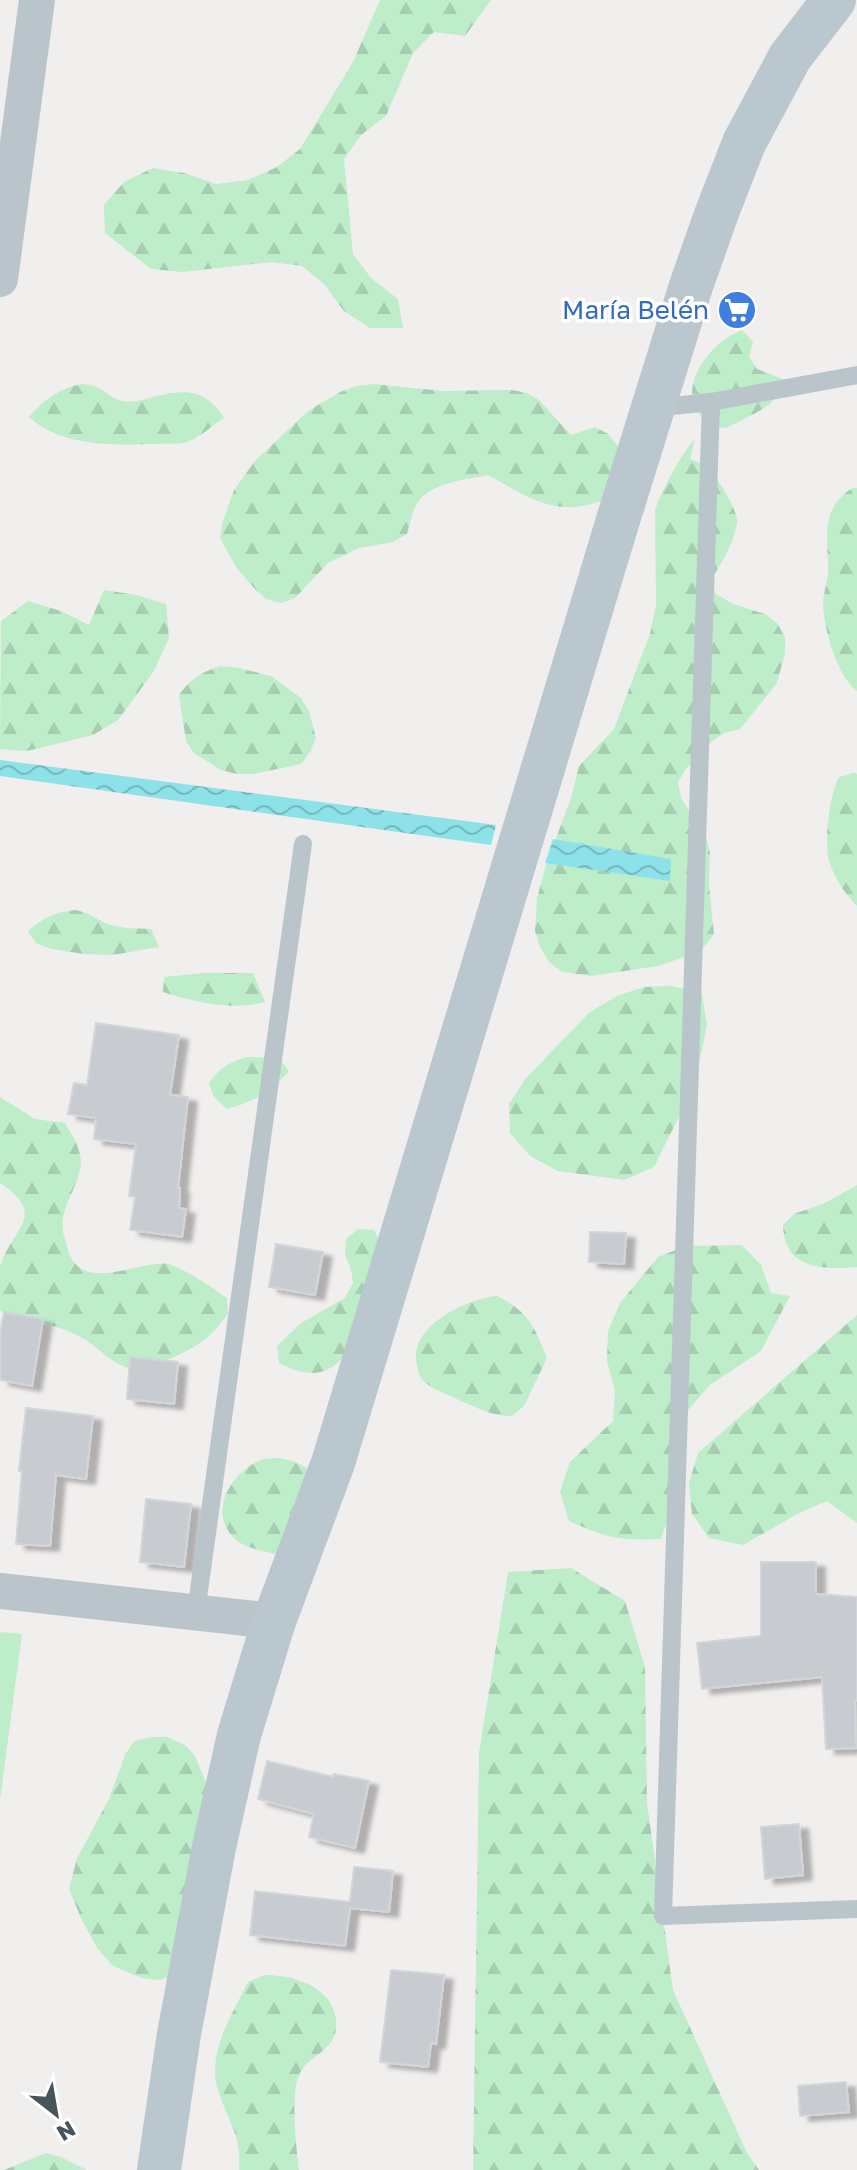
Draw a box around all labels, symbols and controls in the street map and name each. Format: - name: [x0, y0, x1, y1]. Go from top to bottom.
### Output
- supermarket icon: María Belén: [716, 289, 758, 331]
- place label: María Belén: [562, 294, 709, 325]
- north arrow: [16, 2074, 96, 2154]
- text: N: [52, 2116, 81, 2147]

